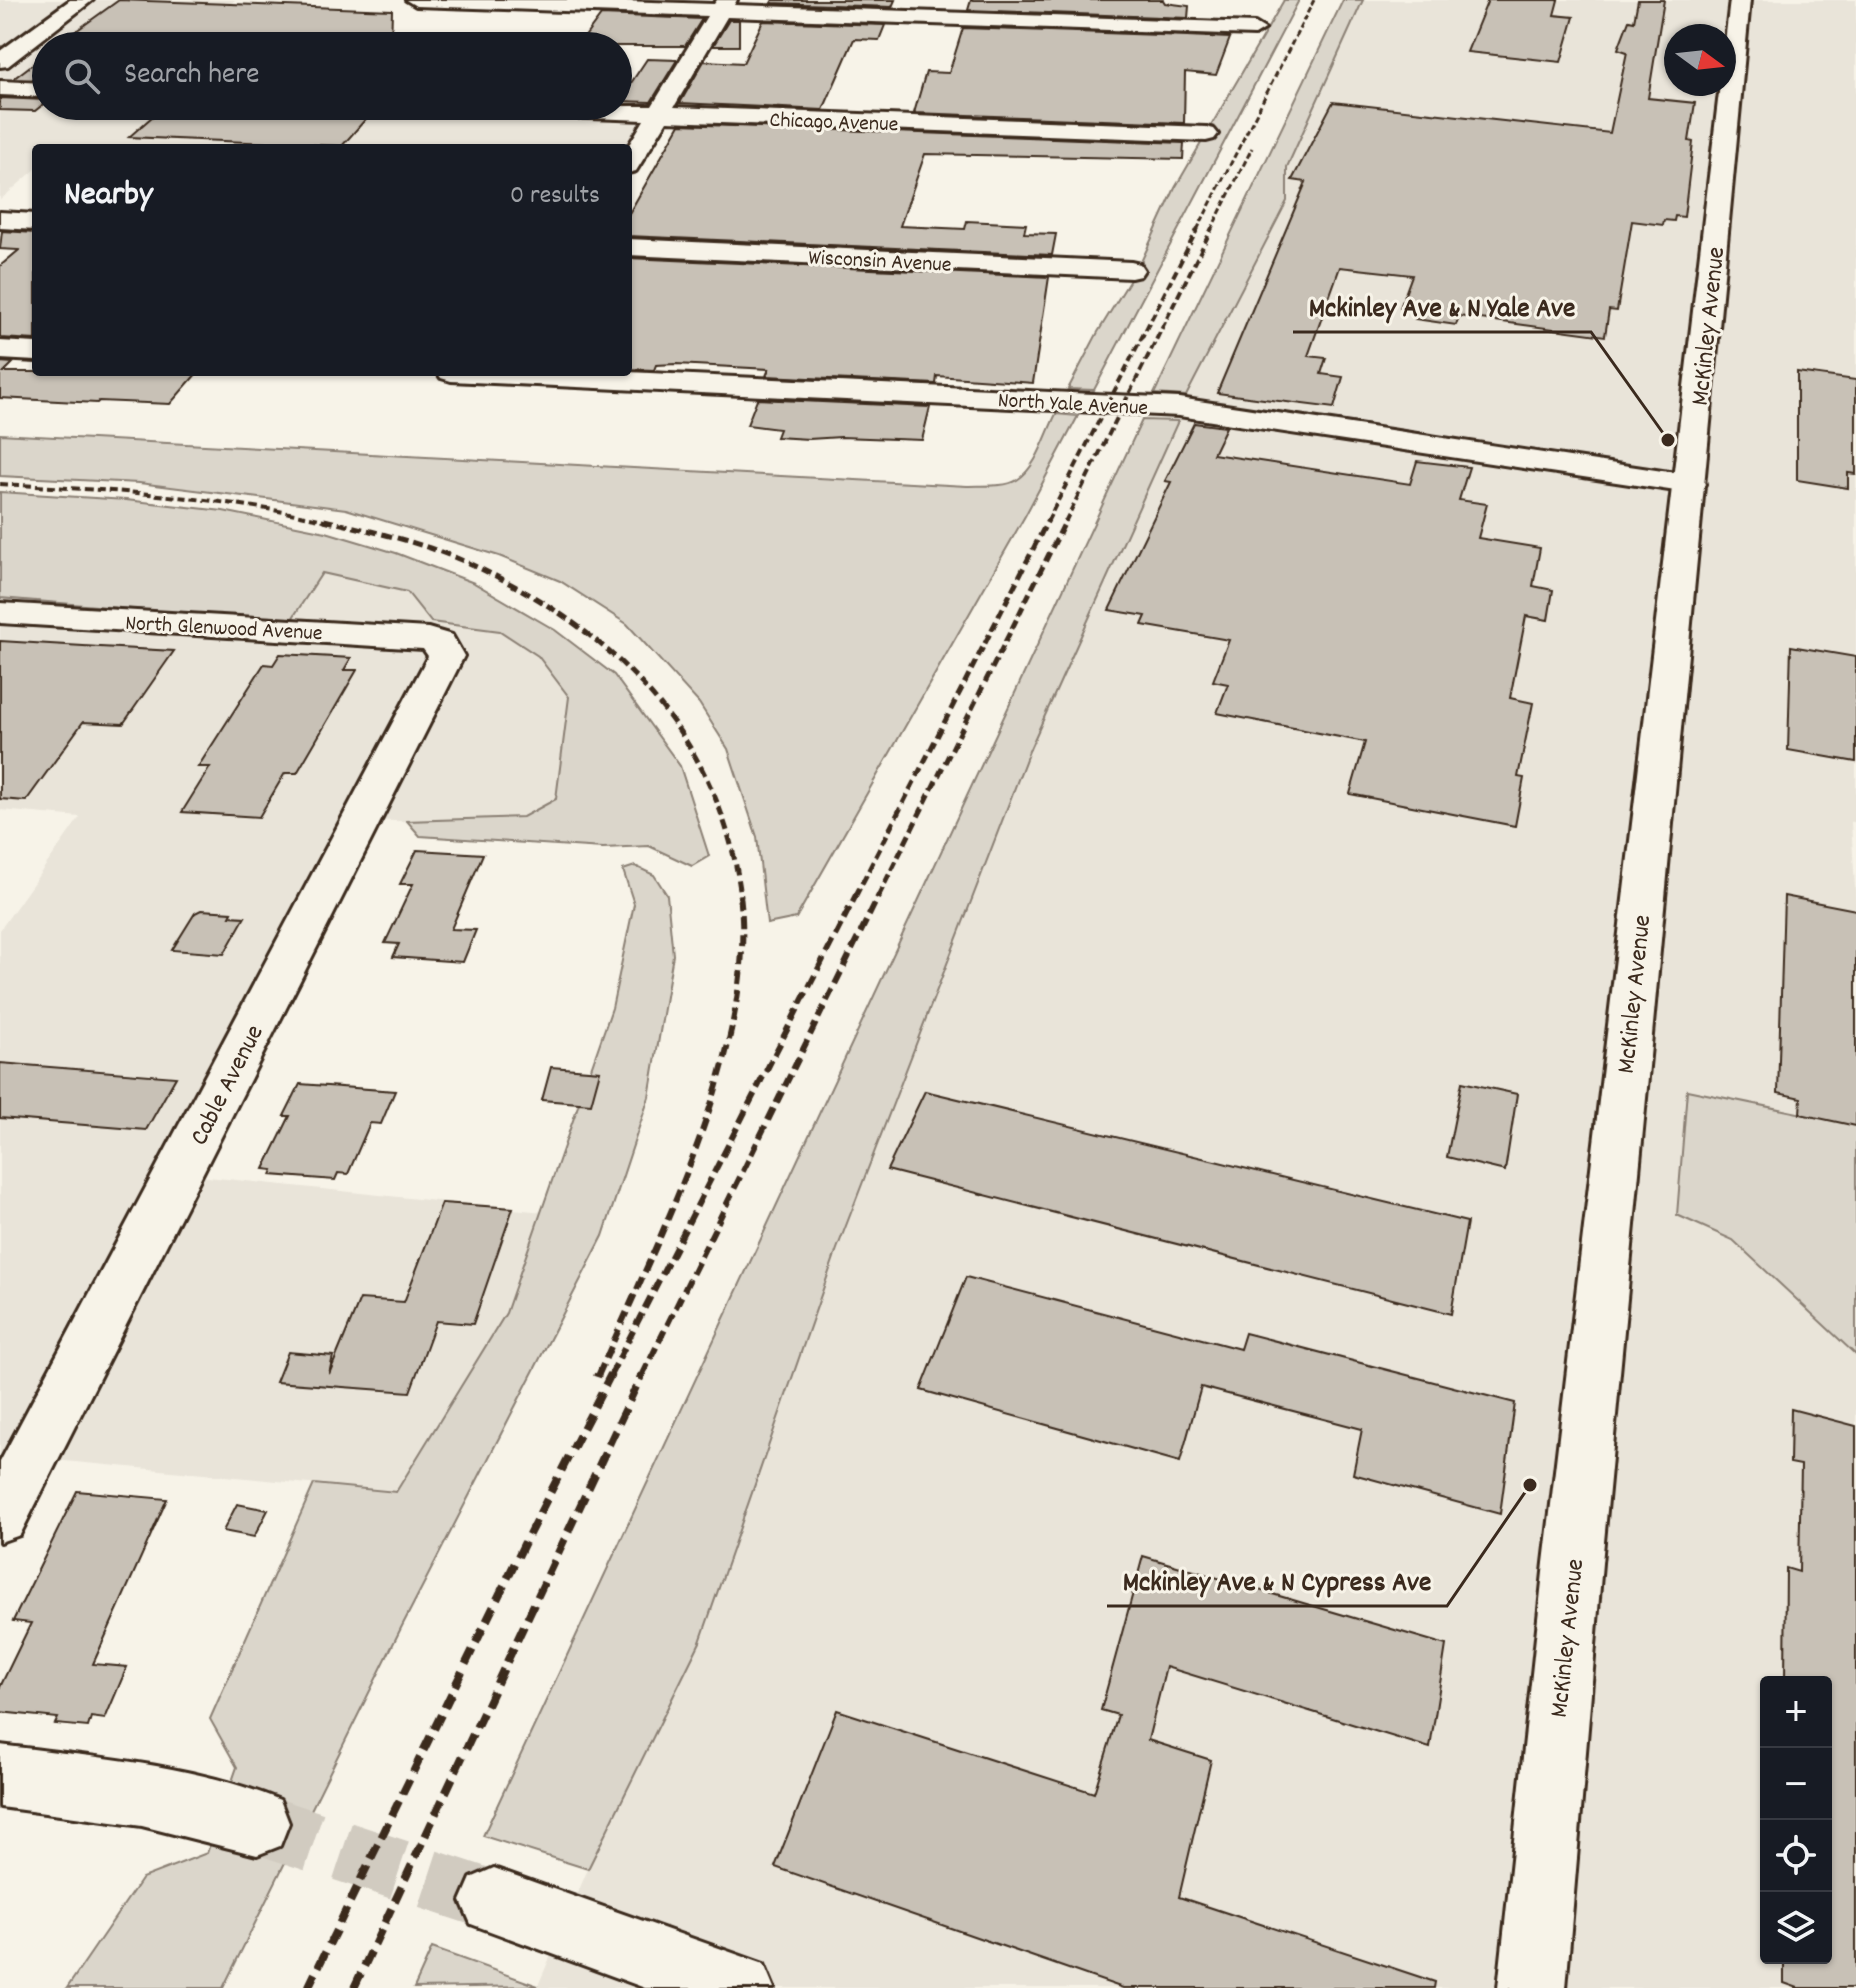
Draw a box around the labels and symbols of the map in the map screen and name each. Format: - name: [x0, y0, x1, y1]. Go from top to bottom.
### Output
- north arrow: [1664, 24, 1736, 96]
- street label: Chicago Avenue: [769, 106, 899, 141]
- street label: Wisconsin Avenue: [807, 243, 952, 282]
- street label: McKinley Avenue: [1683, 245, 1736, 408]
- callout: Mckinley Ave & N Yale Ave: [1293, 280, 1591, 332]
- text: Mckinley Ave & N Yale Ave: [1309, 291, 1575, 331]
- street label: North Yale Avenue: [997, 386, 1149, 425]
- street label: North Glenwood Avenue: [124, 609, 323, 650]
- street label: McKinley Avenue: [1609, 913, 1662, 1076]
- street label: Cable Avenue: [182, 1019, 274, 1152]
- callout: Mckinley Ave & N Cypress Ave: [1107, 1554, 1447, 1606]
- street label: McKinley Avenue: [1542, 1557, 1595, 1720]
- text: Mckinley Ave & N Cypress Ave: [1123, 1565, 1431, 1605]

